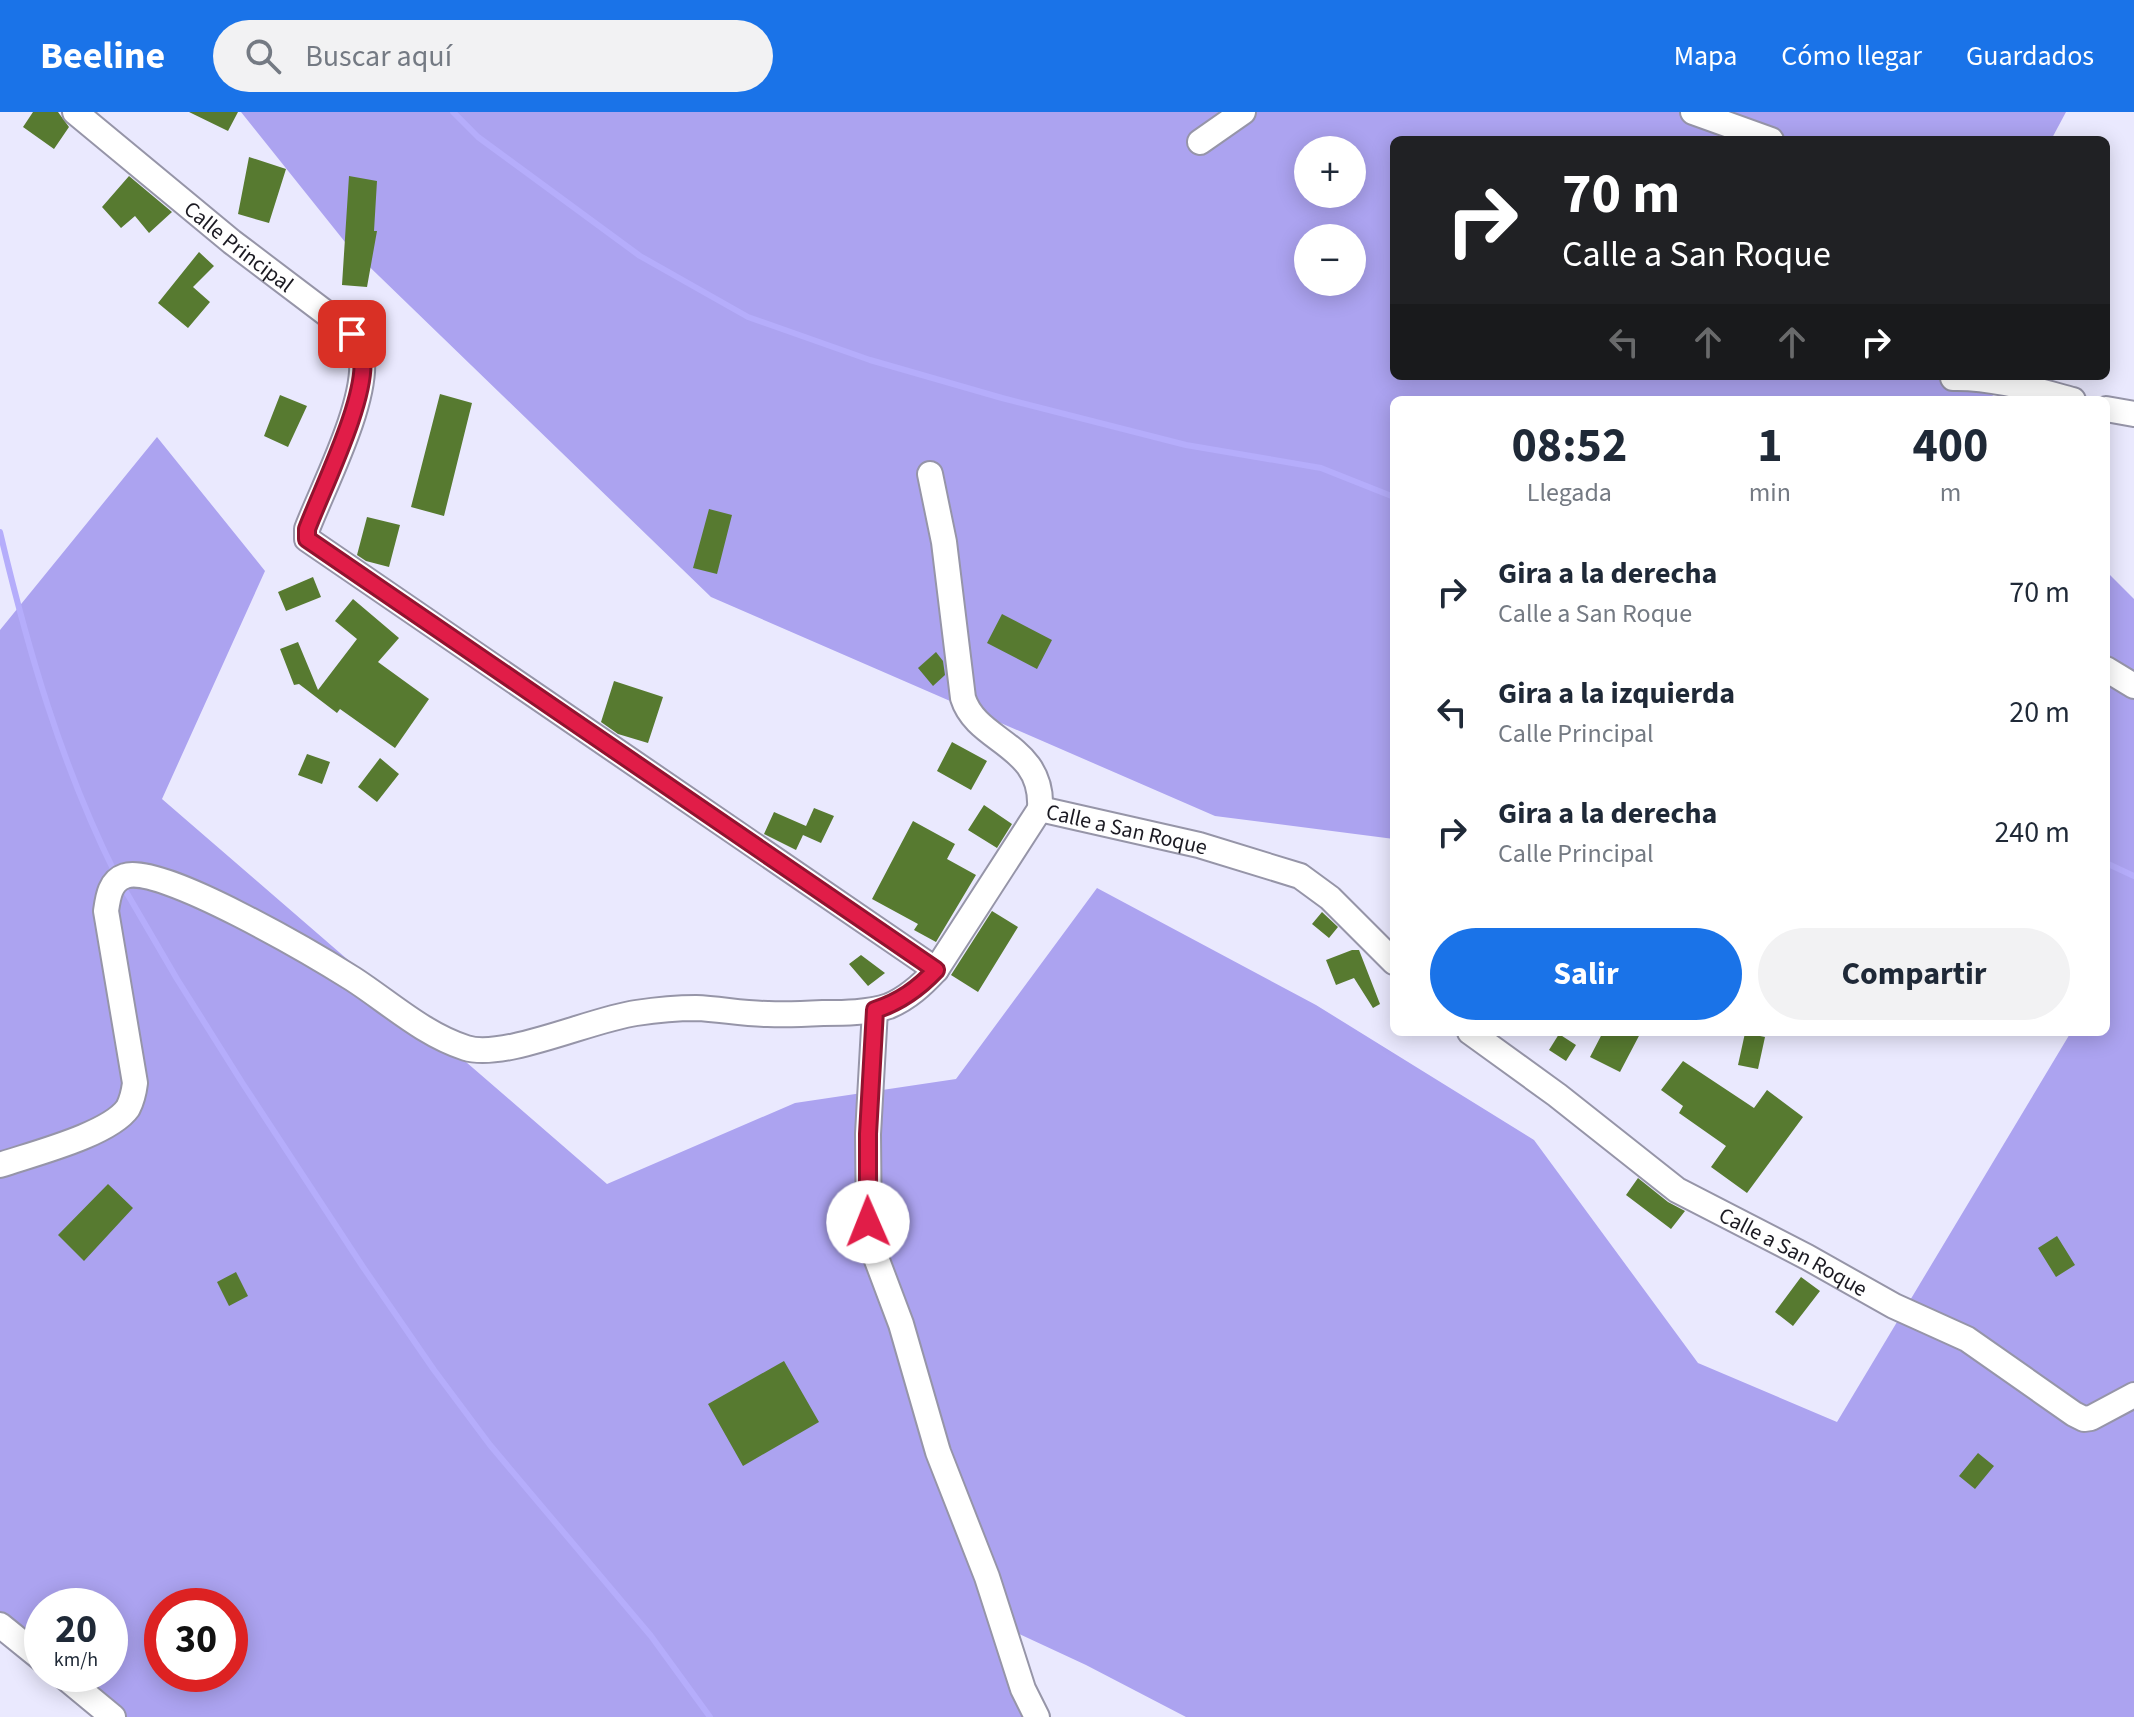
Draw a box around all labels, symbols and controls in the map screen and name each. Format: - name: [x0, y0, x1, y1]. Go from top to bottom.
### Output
- search box: [213, 20, 773, 92]
- text: Beeline: [40, 29, 165, 83]
- icon: search: [241, 34, 285, 78]
- text: Buscar aquí: [305, 35, 452, 78]
- text: Mapa: [1674, 36, 1737, 76]
- text: Cómo llegar: [1781, 36, 1922, 76]
- text: Guardados: [1966, 36, 2094, 76]
- map controls: [1294, 136, 1366, 296]
- button: +: [1294, 136, 1366, 208]
- text: 70 m: [1562, 155, 1680, 234]
- icon: right: [1430, 168, 1534, 272]
- street label: Calle Principal: [177, 194, 300, 300]
- button: −: [1294, 224, 1366, 296]
- text: Calle a San Roque: [1562, 229, 1831, 280]
- pin: [318, 300, 386, 368]
- icon: arrive: [330, 312, 374, 356]
- icon: left: [1602, 320, 1646, 364]
- icon: ahead: [1686, 320, 1730, 364]
- icon: ahead: [1770, 320, 1814, 364]
- icon: right: [1854, 320, 1898, 364]
- text: 08:52: [1511, 412, 1627, 480]
- text: 1: [1757, 412, 1783, 480]
- text: 400: [1912, 412, 1988, 480]
- text: Llegada: [1527, 474, 1612, 511]
- text: min: [1749, 474, 1791, 511]
- text: m: [1940, 474, 1961, 511]
- text: Gira a la derecha: [1498, 552, 1717, 595]
- icon: right: [1430, 570, 1474, 614]
- text: 70 m: [2009, 571, 2070, 614]
- text: Calle a San Roque: [1498, 595, 1692, 632]
- text: Gira a la izquierda: [1498, 672, 1735, 715]
- icon: left: [1430, 690, 1474, 734]
- text: 20 m: [2009, 691, 2070, 734]
- text: Calle Principal: [1498, 715, 1654, 752]
- text: Gira a la derecha: [1498, 792, 1717, 835]
- street label: Calle a San Roque: [1043, 796, 1211, 864]
- icon: right: [1430, 810, 1474, 854]
- text: 240 m: [1994, 811, 2070, 854]
- text: Calle Principal: [1498, 835, 1654, 872]
- button: Salir: [1430, 928, 1742, 1020]
- button: Compartir: [1758, 928, 2070, 1020]
- position arrow: [826, 1180, 910, 1264]
- street label: Calle a San Roque: [1713, 1199, 1873, 1305]
- speed limit sign: 30: [144, 1588, 248, 1692]
- text: 20: [55, 1601, 97, 1658]
- text: km/h: [54, 1646, 98, 1674]

